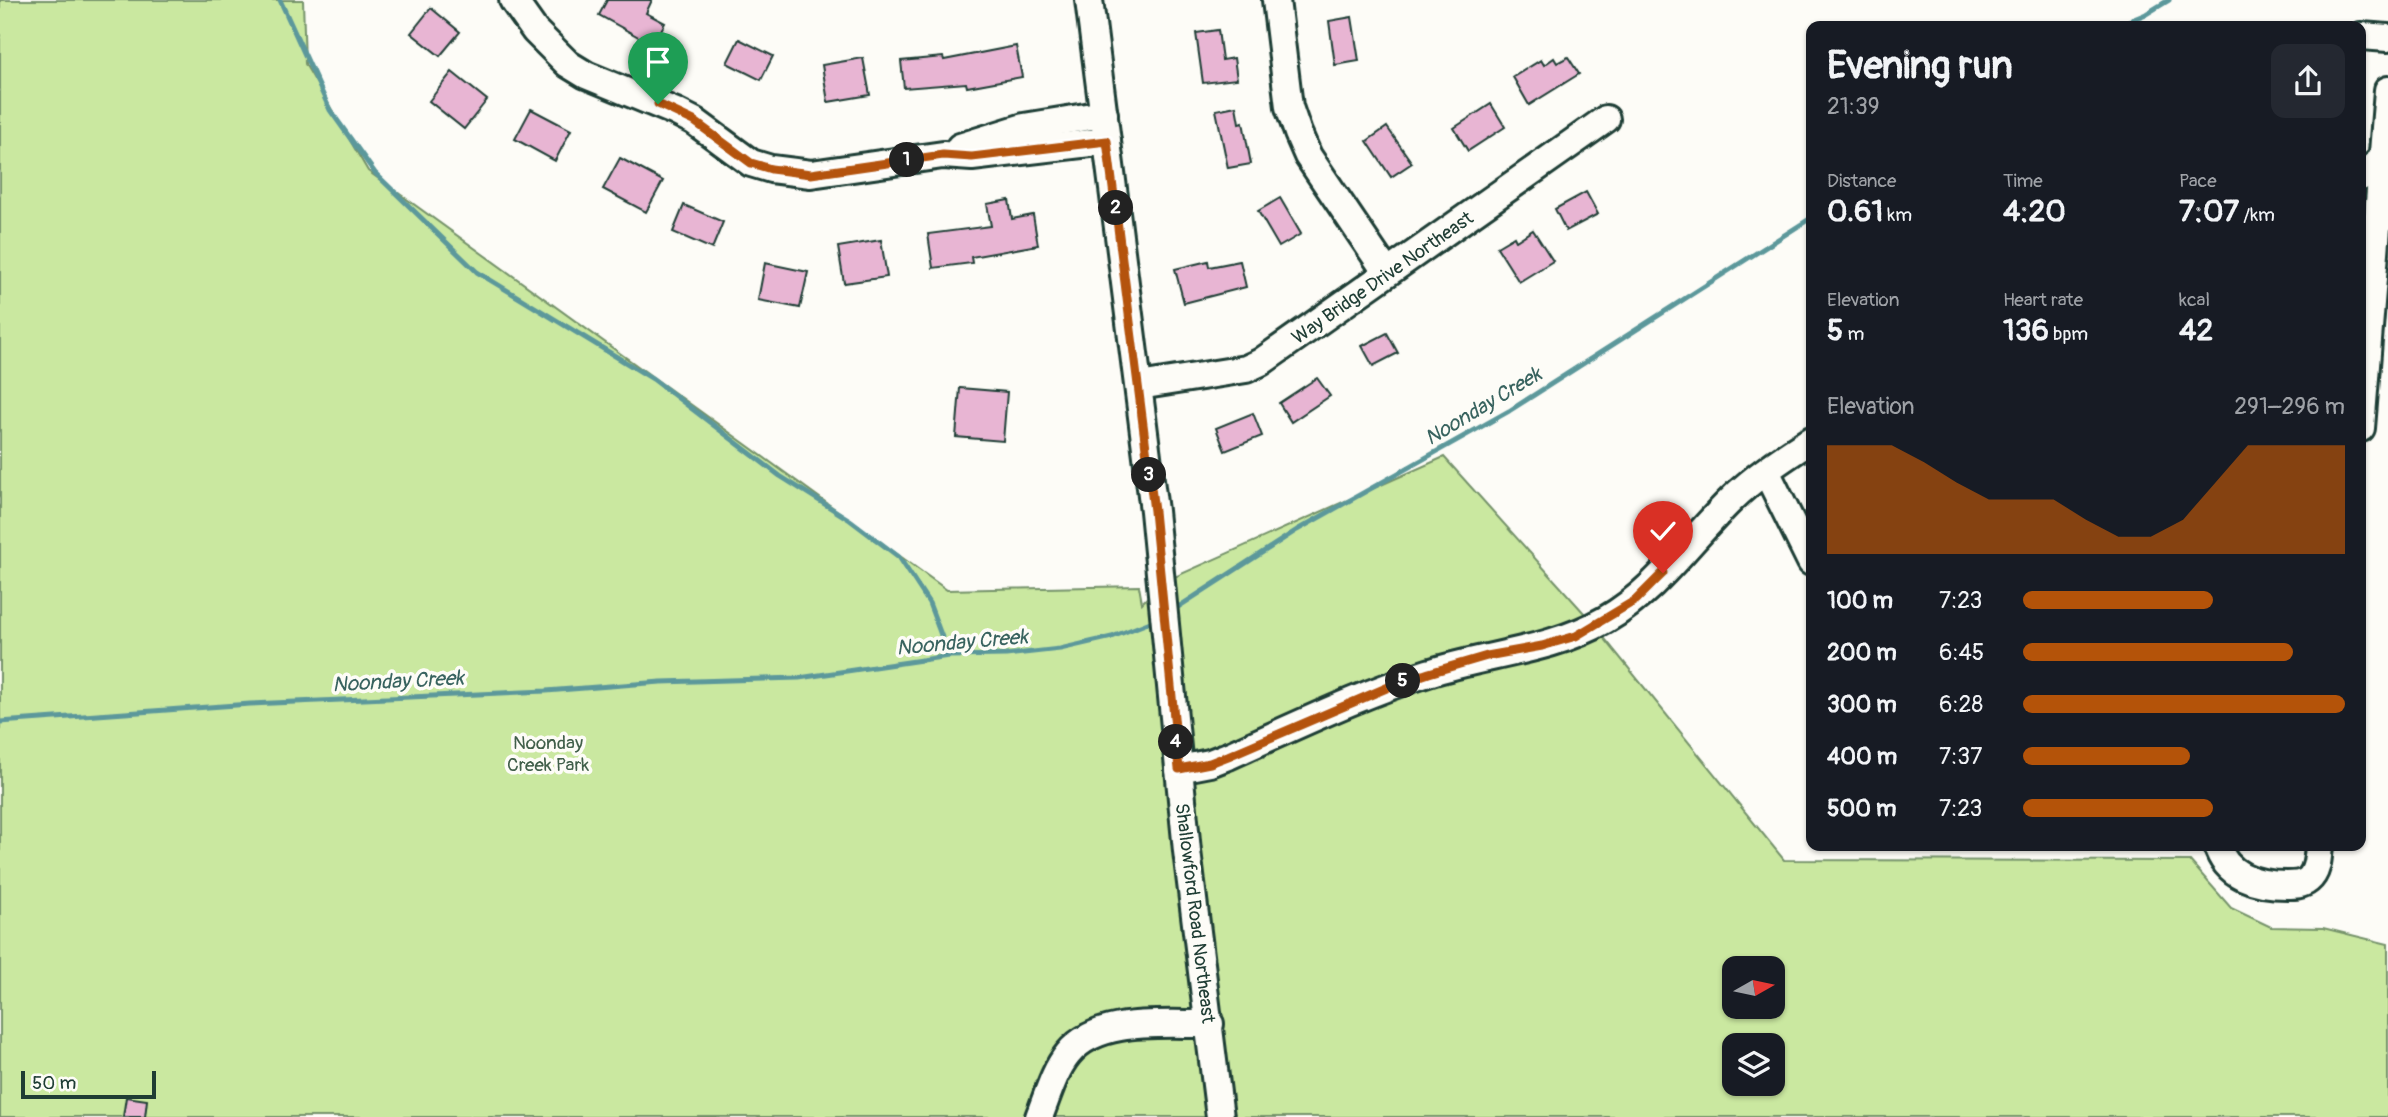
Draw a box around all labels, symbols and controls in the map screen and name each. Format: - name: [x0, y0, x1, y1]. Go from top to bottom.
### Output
- pin: [628, 32, 688, 104]
- text: Evening run: [1827, 42, 2013, 90]
- icon: arrive: [639, 43, 677, 81]
- button: share: [2271, 44, 2345, 118]
- text: 21:39: [1827, 92, 1880, 121]
- pin: 1: [890, 142, 925, 178]
- text: 1: [903, 147, 910, 171]
- text: Distance: [1827, 169, 1896, 193]
- text: Time: [2003, 169, 2043, 193]
- text: Pace: [2179, 169, 2217, 193]
- pin: 2: [1098, 190, 1134, 226]
- text: 0.61: [1827, 193, 1883, 230]
- text: 4:20: [2003, 193, 2066, 230]
- text: 7:07: [2179, 193, 2239, 230]
- text: 2: [1110, 195, 1121, 219]
- text: km: [1883, 203, 1912, 227]
- text: /km: [2239, 203, 2275, 227]
- street label: Way Bridge Drive Northeast: [1287, 206, 1478, 350]
- text: Elevation: [1827, 288, 1899, 312]
- text: Heart rate: [2003, 288, 2083, 312]
- text: kcal: [2179, 288, 2210, 312]
- text: 5: [1827, 312, 1843, 349]
- text: 136: [2003, 312, 2049, 349]
- text: 42: [2179, 312, 2213, 349]
- text: m: [1843, 322, 1864, 346]
- text: bpm: [2049, 322, 2088, 346]
- water label: Noonday Creek: [1420, 360, 1548, 452]
- text: Elevation: [1827, 392, 1915, 421]
- text: 291–296 m: [2234, 392, 2345, 421]
- pin: 3: [1132, 458, 1166, 492]
- text: 3: [1143, 462, 1154, 486]
- pin: [1633, 501, 1693, 573]
- icon: check: [1644, 512, 1682, 550]
- text: 100 m: [1827, 586, 1893, 615]
- text: 7:23: [1939, 586, 1982, 615]
- water label: Noonday Creek: [895, 623, 1031, 662]
- text: 200 m: [1827, 638, 1897, 667]
- text: 6:45: [1939, 638, 1984, 667]
- water label: Noonday Creek: [332, 664, 467, 698]
- pin: 5: [1386, 664, 1420, 698]
- text: 5: [1397, 668, 1408, 692]
- text: 300 m: [1827, 690, 1897, 719]
- text: 6:28: [1939, 690, 1983, 719]
- pin: 4: [1158, 724, 1194, 760]
- text: 4: [1170, 729, 1181, 753]
- park label: Noonday Creek Park: [507, 731, 589, 777]
- text: 400 m: [1827, 742, 1897, 771]
- text: 7:37: [1939, 742, 1982, 771]
- text: 500 m: [1827, 794, 1896, 823]
- text: 7:23: [1939, 794, 1982, 823]
- street label: Shallowford Road Northeast: [1170, 802, 1220, 1025]
- north arrow: [1722, 956, 1785, 1018]
- map controls: [1722, 956, 1785, 1096]
- button: layers: [1722, 1033, 1785, 1096]
- scale bar: [21, 1068, 156, 1100]
- text: 50 m: [32, 1071, 76, 1095]

